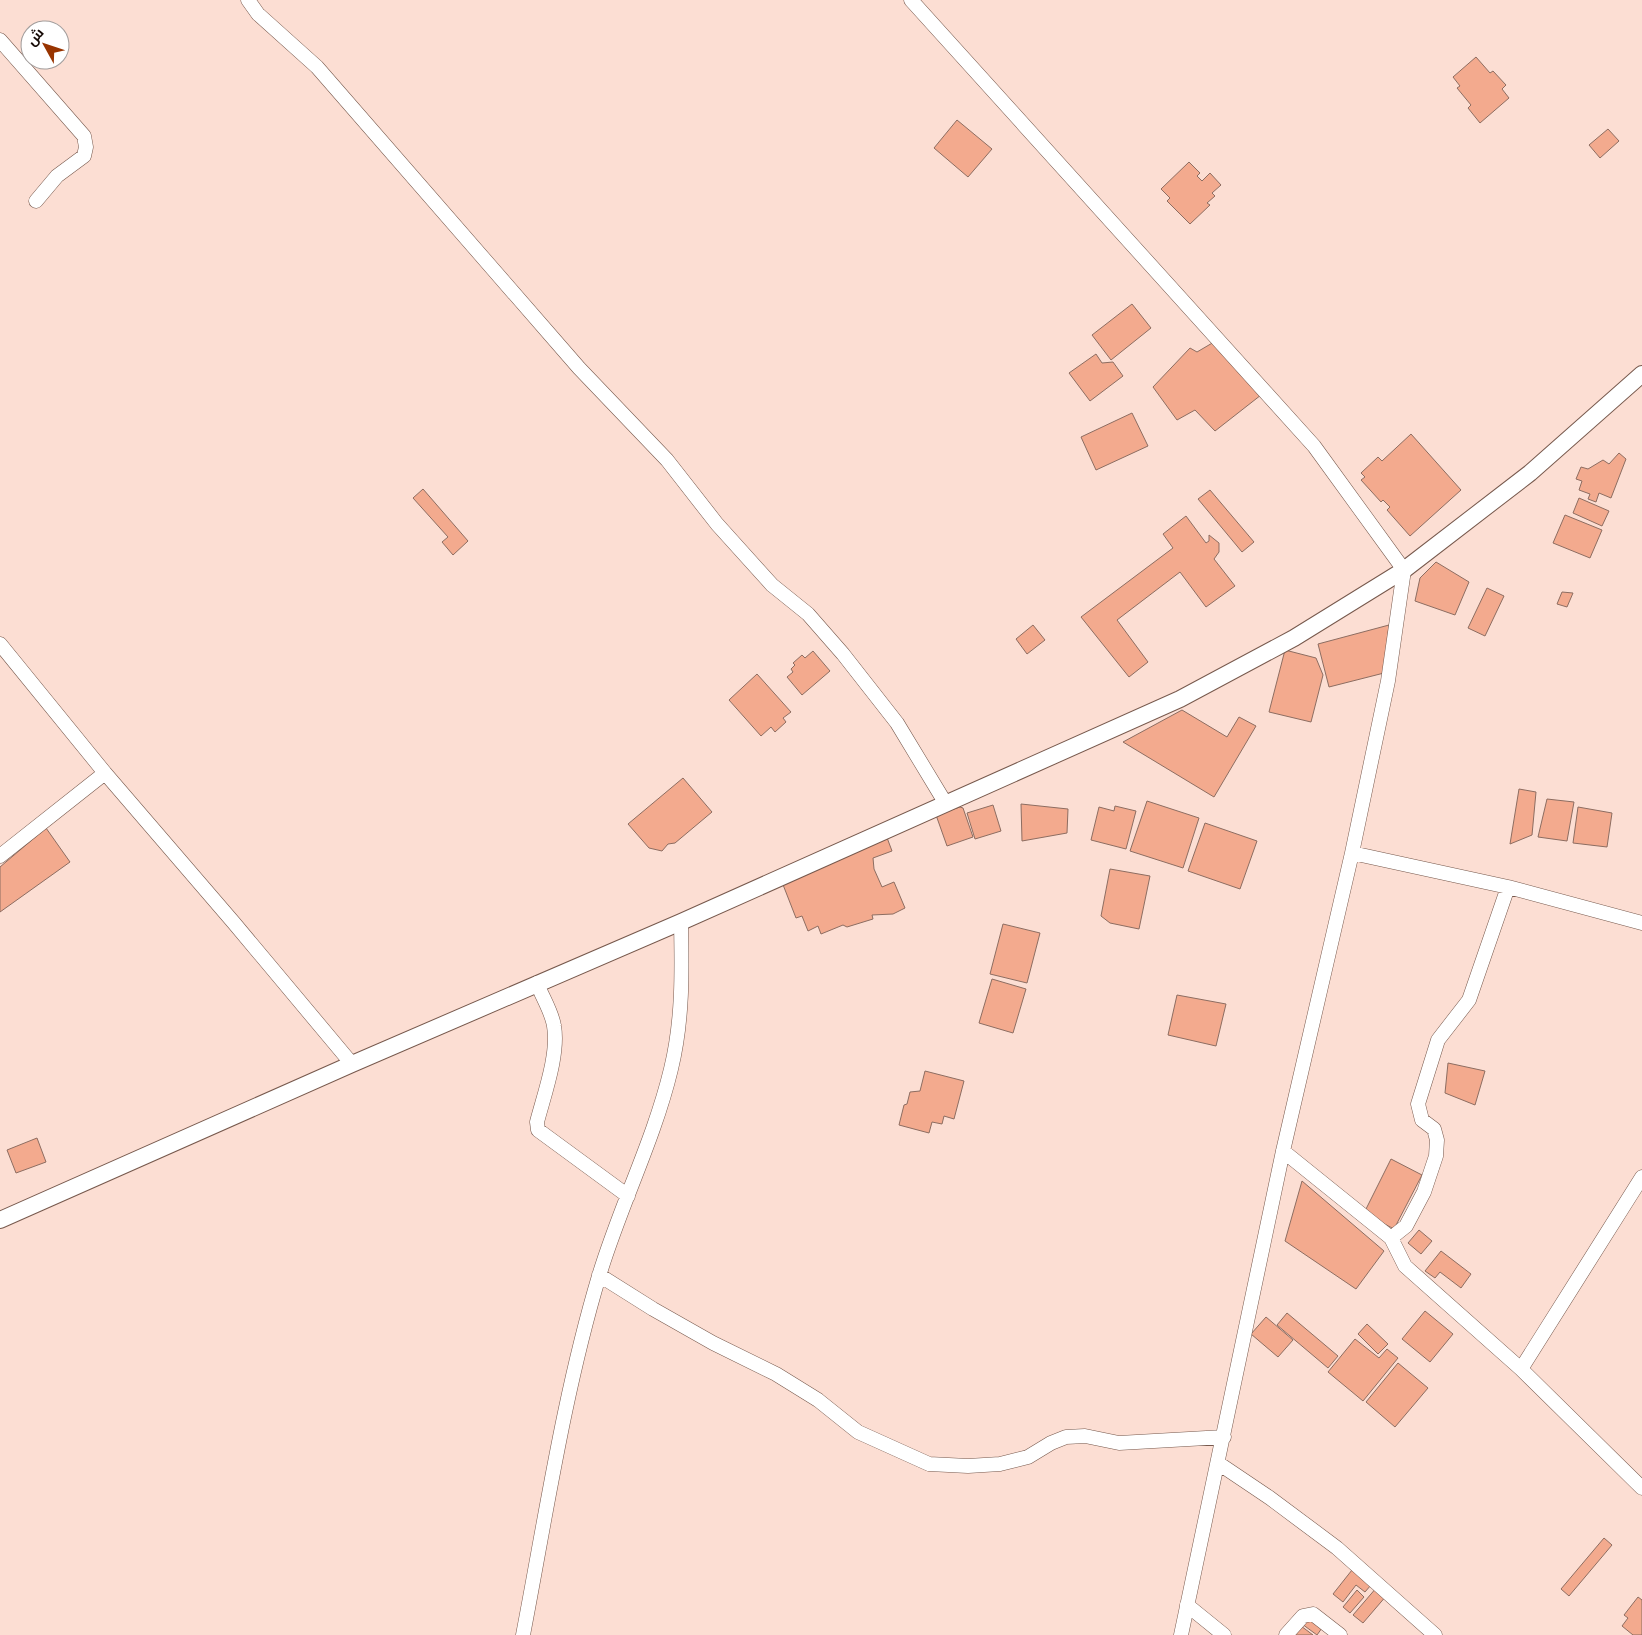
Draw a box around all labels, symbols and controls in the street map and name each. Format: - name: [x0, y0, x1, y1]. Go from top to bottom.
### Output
- north arrow: [20, 20, 70, 70]
- text: ش: [23, 25, 48, 49]

